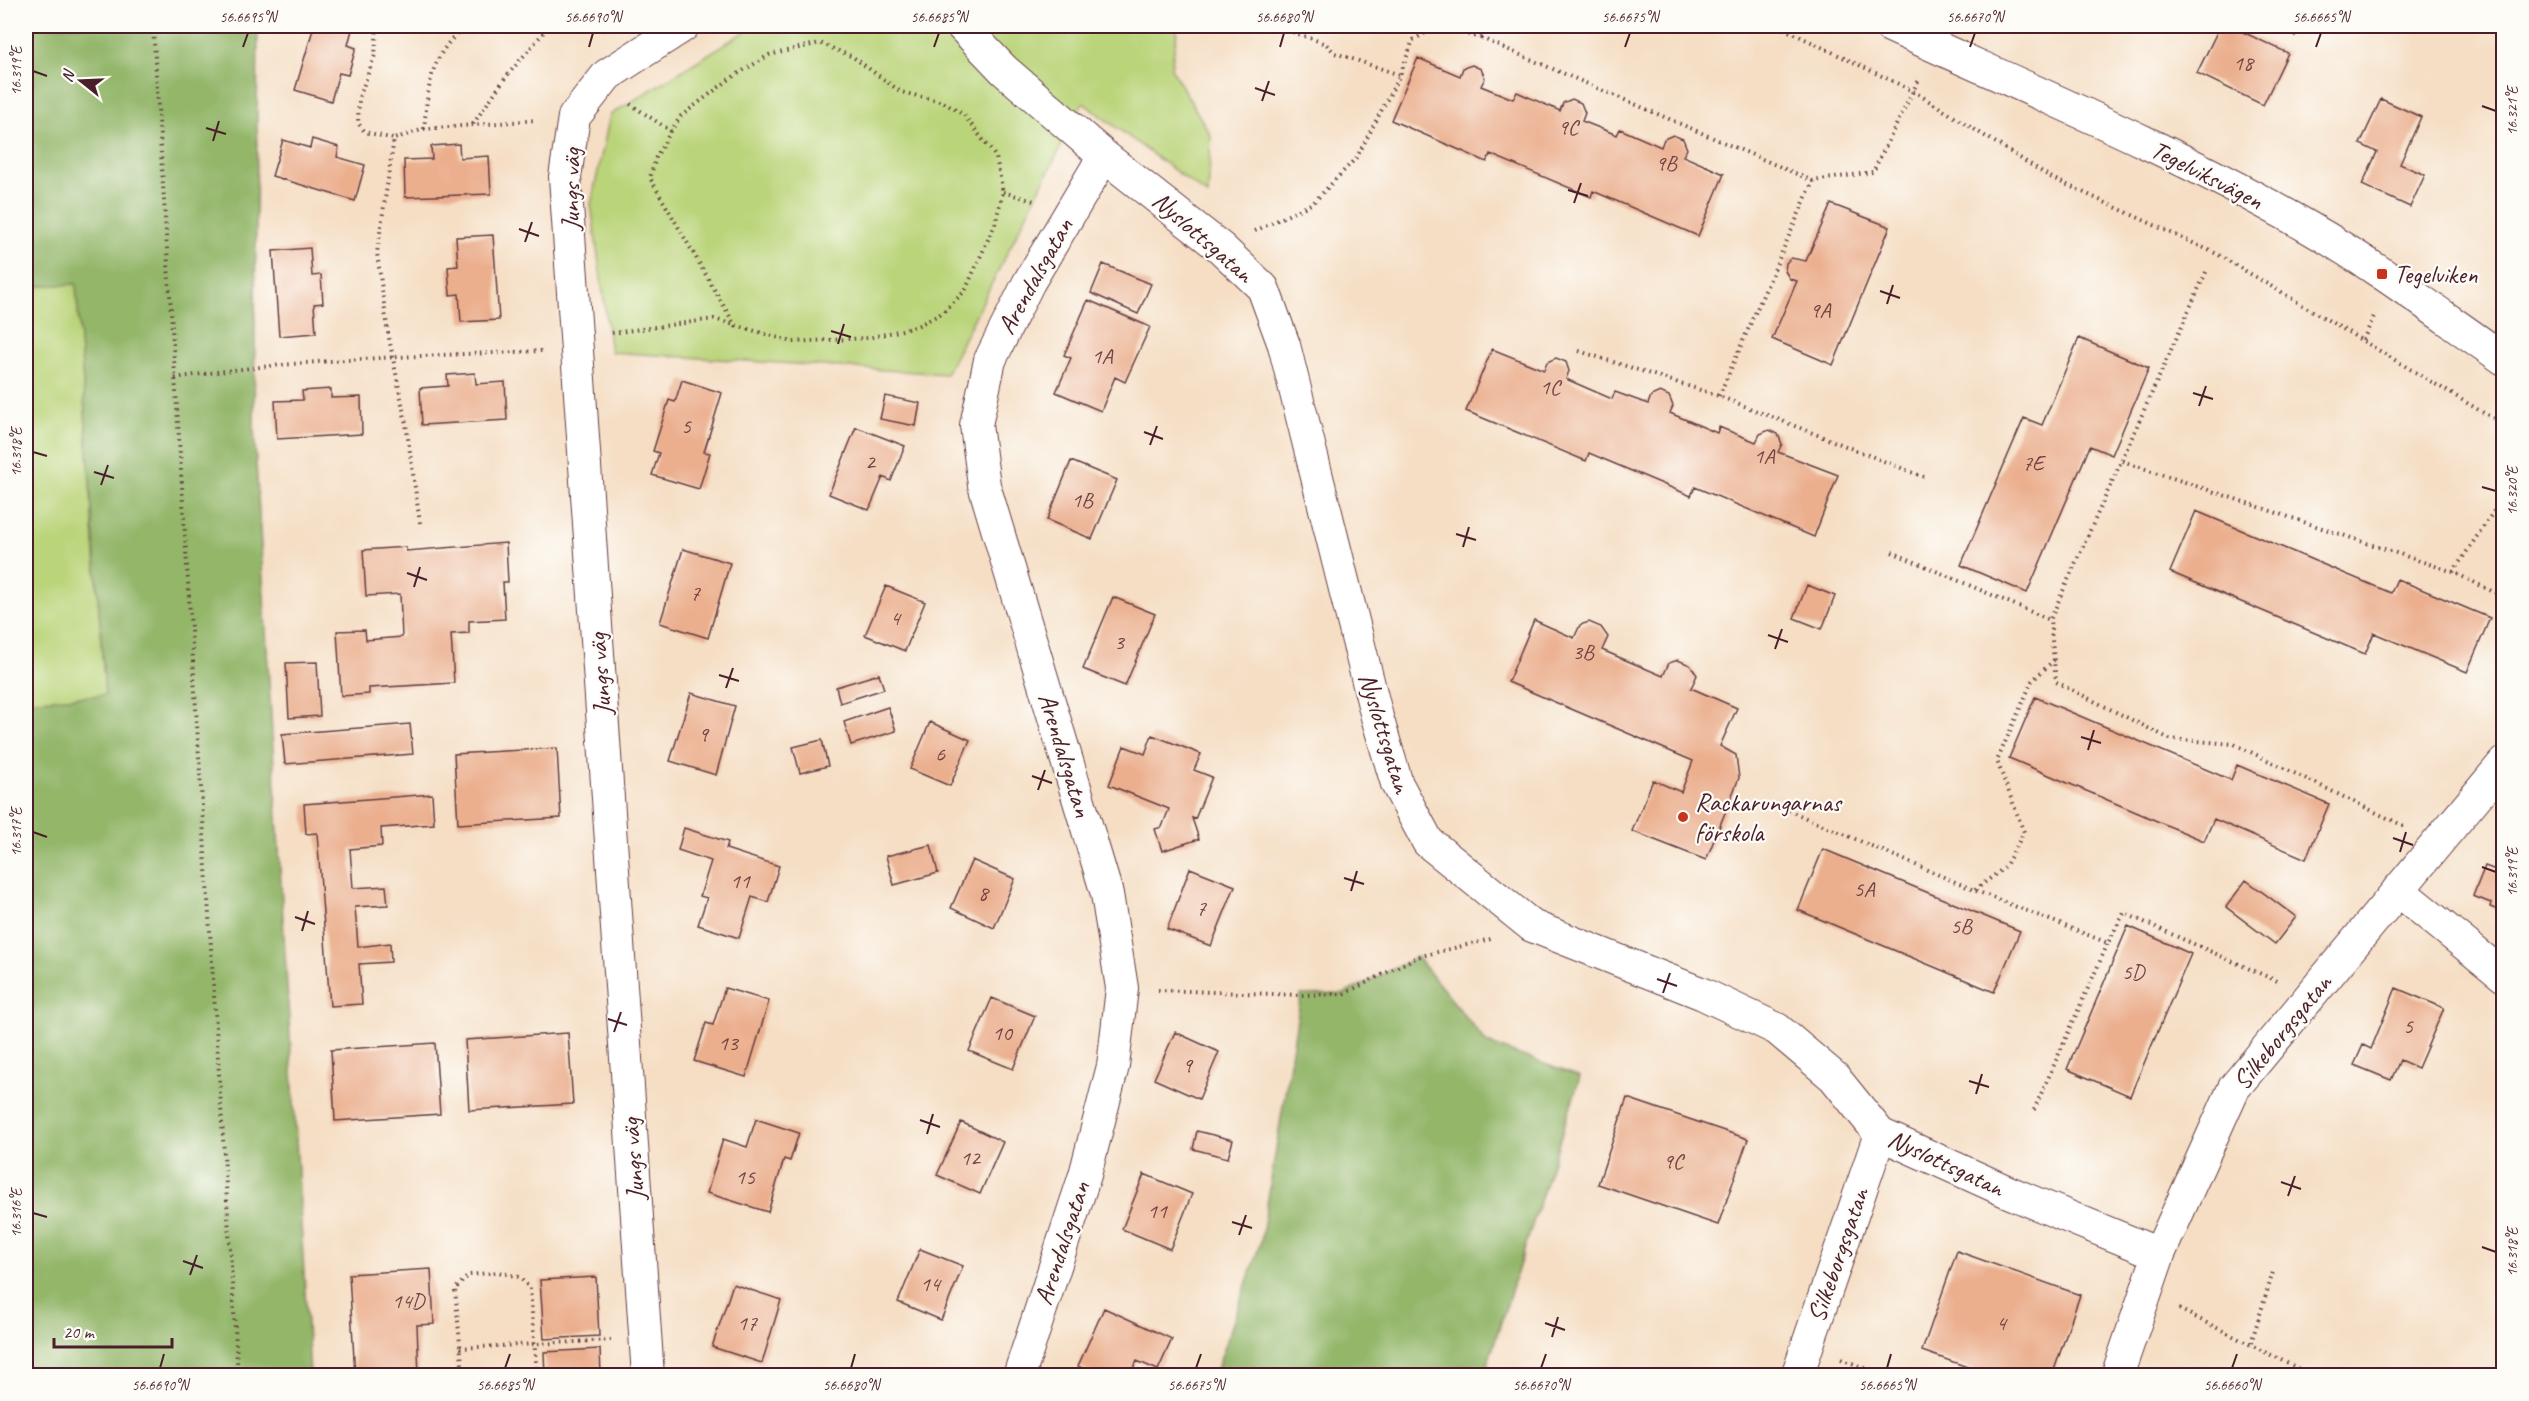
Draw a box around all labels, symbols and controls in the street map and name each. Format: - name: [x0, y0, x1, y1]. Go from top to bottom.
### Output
- text: 56.6695°N: [220, 8, 279, 27]
- text: 56.6690°N: [565, 8, 624, 27]
- text: 56.6685°N: [911, 8, 970, 27]
- text: 56.6680°N: [1256, 8, 1315, 27]
- text: 56.6675°N: [1602, 8, 1661, 27]
- text: 56.6670°N: [1947, 8, 2006, 27]
- text: 56.6665°N: [2293, 8, 2352, 27]
- text: 16.319°E: [7, 44, 26, 95]
- house number: 18: [2233, 49, 2255, 77]
- north arrow: [51, 51, 111, 111]
- text: N: [57, 66, 80, 84]
- text: 16.321°E: [2503, 84, 2522, 135]
- house number: 9C: [1558, 113, 1581, 141]
- street label: Tegelviksvägen: [2145, 133, 2269, 217]
- street label: Jungs väg: [554, 146, 588, 232]
- house number: 9B: [1655, 149, 1678, 177]
- street label: Nyslottsgatan: [1145, 184, 1262, 291]
- street label: Arendalsgatan: [990, 212, 1081, 340]
- place label: Tegelviken: [2394, 258, 2478, 291]
- marker: Tegelviken: [2375, 267, 2389, 281]
- house number: 9A: [1810, 296, 1831, 324]
- house number: 1A: [1092, 342, 1113, 370]
- house number: 1C: [1540, 373, 1563, 401]
- house number: 5: [681, 412, 692, 440]
- text: 16.318°E: [7, 425, 26, 476]
- house number: 1A: [1754, 442, 1775, 470]
- house number: 2: [865, 448, 877, 476]
- house number: 7E: [2022, 449, 2047, 477]
- text: 16.320°E: [2503, 464, 2522, 515]
- house number: 1B: [1071, 486, 1094, 514]
- house number: 7: [690, 579, 701, 607]
- house number: 4: [890, 604, 902, 632]
- house number: 3: [1114, 628, 1126, 656]
- street label: Jungs väg: [581, 630, 619, 718]
- house number: 3B: [1572, 638, 1595, 666]
- street label: Nyslottsgatan: [1351, 669, 1419, 798]
- street label: Arendalsgatan: [1031, 689, 1100, 821]
- house number: 9: [698, 720, 710, 748]
- house number: 6: [935, 740, 946, 768]
- place label: Rackarungarnas förskola: [1695, 786, 1843, 849]
- text: 16.317°E: [7, 805, 26, 856]
- marker: Rackarungarnas förskola: [1676, 810, 1690, 824]
- text: 16.319°E: [2503, 845, 2522, 896]
- house number: 11: [730, 867, 751, 895]
- house number: 5A: [1854, 875, 1875, 903]
- house number: 8: [978, 879, 990, 907]
- house number: 7: [1196, 894, 1207, 922]
- house number: 5B: [1950, 912, 1973, 940]
- house number: 5D: [2122, 958, 2147, 986]
- street label: Silkeborgsgatan: [2225, 966, 2340, 1097]
- house number: 5: [2403, 1012, 2414, 1040]
- house number: 10: [992, 1019, 1014, 1047]
- house number: 13: [718, 1029, 740, 1057]
- house number: 9: [1182, 1051, 1194, 1079]
- street label: Jungs väg: [614, 1115, 652, 1203]
- street label: Nyslottsgatan: [1883, 1122, 2010, 1205]
- house number: 12: [960, 1144, 982, 1172]
- house number: 9C: [1663, 1147, 1686, 1175]
- house number: 15: [735, 1163, 756, 1191]
- street label: Arendalsgatan: [1027, 1177, 1098, 1309]
- street label: Silkeborgsgatan: [1800, 1182, 1877, 1326]
- text: 16.316°E: [7, 1186, 26, 1237]
- house number: 11: [1147, 1197, 1168, 1225]
- text: 16.318°E: [2503, 1225, 2522, 1276]
- house number: 14: [920, 1270, 942, 1298]
- house number: 14D: [392, 1287, 427, 1315]
- house number: 17: [737, 1309, 758, 1337]
- house number: 4: [1996, 1309, 2008, 1337]
- scale bar: [54, 1311, 172, 1349]
- text: 20 m: [63, 1321, 96, 1343]
- text: 56.6690°N: [132, 1376, 191, 1395]
- text: 56.6685°N: [477, 1376, 536, 1395]
- text: 56.6680°N: [823, 1376, 882, 1395]
- text: 56.6675°N: [1168, 1376, 1227, 1395]
- text: 56.6670°N: [1513, 1376, 1572, 1395]
- text: 56.6665°N: [1859, 1376, 1918, 1395]
- text: 56.6660°N: [2204, 1376, 2263, 1395]

